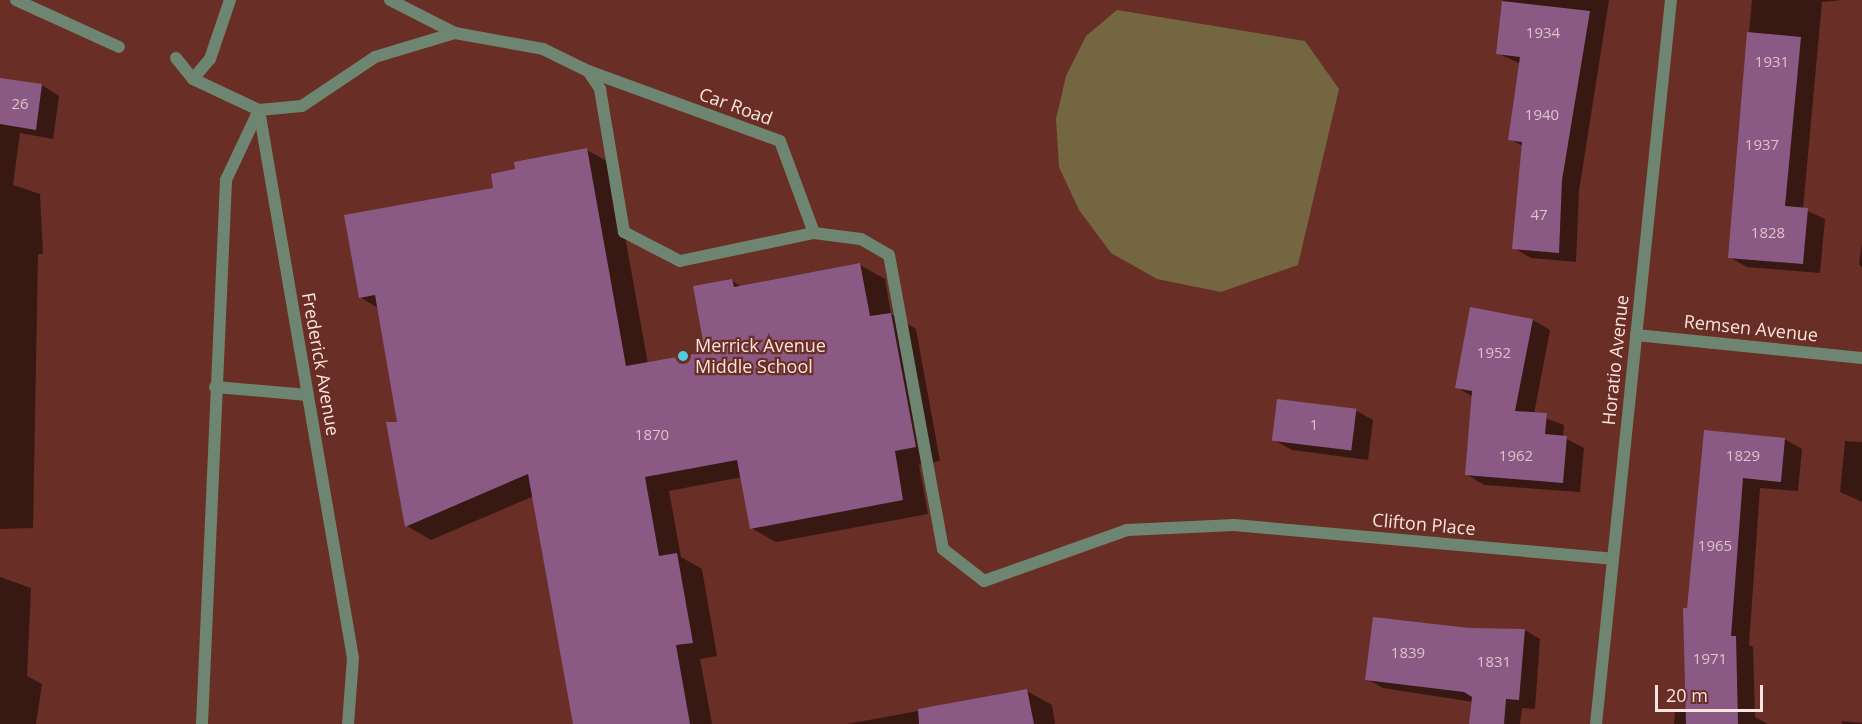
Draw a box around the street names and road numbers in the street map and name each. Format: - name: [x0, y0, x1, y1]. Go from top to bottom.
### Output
- street label: Car Road: [696, 83, 776, 129]
- street label: Frederick Avenue: [298, 291, 344, 437]
- street label: Horatio Avenue: [1597, 294, 1633, 426]
- street label: Remsen Avenue: [1683, 310, 1819, 346]
- street label: Clifton Place: [1371, 509, 1477, 539]

